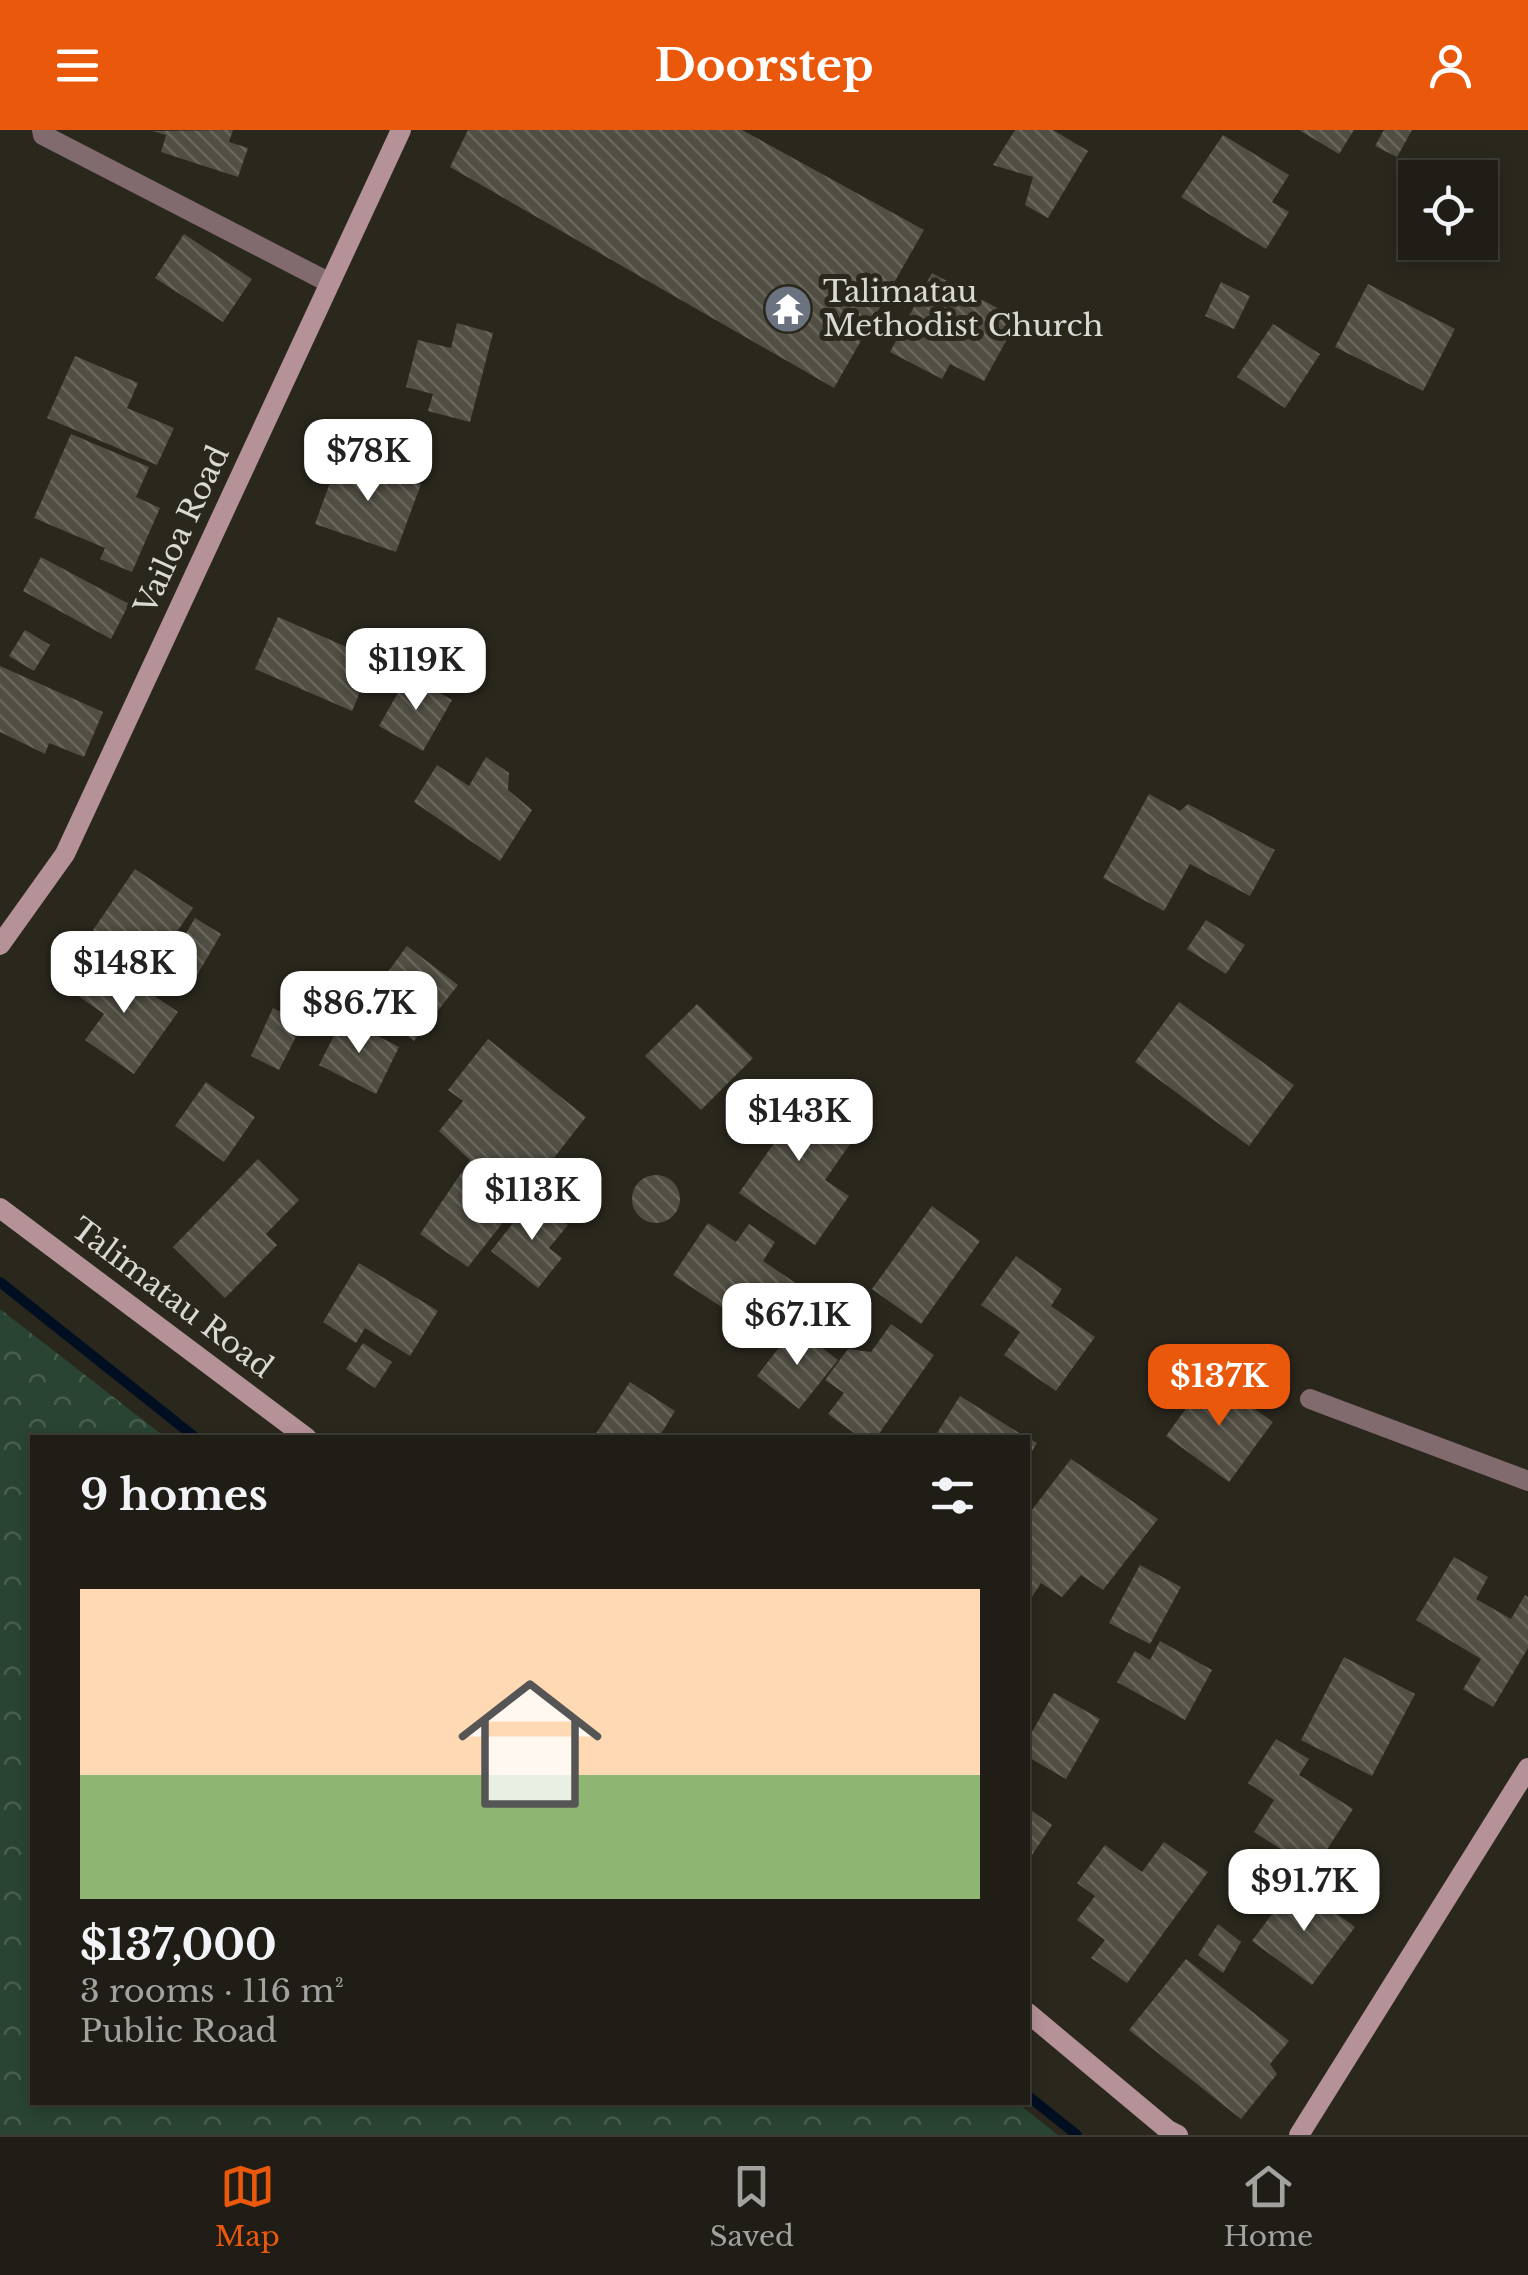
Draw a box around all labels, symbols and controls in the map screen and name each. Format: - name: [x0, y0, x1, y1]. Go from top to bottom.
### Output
- text: Doorstep: [654, 37, 874, 93]
- icon: menu: [50, 38, 105, 93]
- icon: person: [1423, 38, 1478, 93]
- map controls: [1398, 160, 1498, 260]
- button: locate: [1398, 160, 1498, 260]
- place label: Talimatau Methodist Church: [823, 273, 1103, 344]
- temple icon: Talimatau Methodist Church: [762, 283, 814, 335]
- pin: $78K: [309, 419, 427, 504]
- text: $78K: [326, 431, 410, 471]
- street label: Vailoa Road: [126, 440, 237, 621]
- pin: $119K: [346, 628, 486, 713]
- text: $119K: [368, 640, 464, 680]
- pin: $148K: [54, 931, 194, 1016]
- text: $148K: [73, 943, 175, 983]
- pin: $86.7K: [278, 971, 440, 1056]
- text: $86.7K: [302, 983, 416, 1023]
- pin: $143K: [729, 1079, 869, 1164]
- text: $143K: [748, 1091, 850, 1131]
- pin: $113K: [462, 1158, 602, 1243]
- text: $113K: [484, 1170, 580, 1210]
- street label: Talimatau Road: [64, 1210, 280, 1385]
- pin: $67.1K: [716, 1283, 878, 1368]
- text: $67.1K: [744, 1295, 850, 1335]
- pin: $137K: [1149, 1344, 1289, 1429]
- text: $137K: [1170, 1356, 1268, 1396]
- icon: filters: [925, 1468, 980, 1523]
- text: 9 homes: [80, 1469, 268, 1521]
- icon: home: [440, 1654, 620, 1834]
- pin: $91.7K: [1223, 1849, 1385, 1934]
- text: $91.7K: [1250, 1861, 1358, 1901]
- text: $137,000: [80, 1919, 277, 1971]
- text: 3 rooms · 116 m²: [80, 1971, 344, 2011]
- text: Public Road: [80, 2011, 277, 2051]
- tab: Map: [215, 2159, 280, 2254]
- tab: Saved: [710, 2159, 794, 2254]
- tab: Home: [1224, 2159, 1313, 2254]

